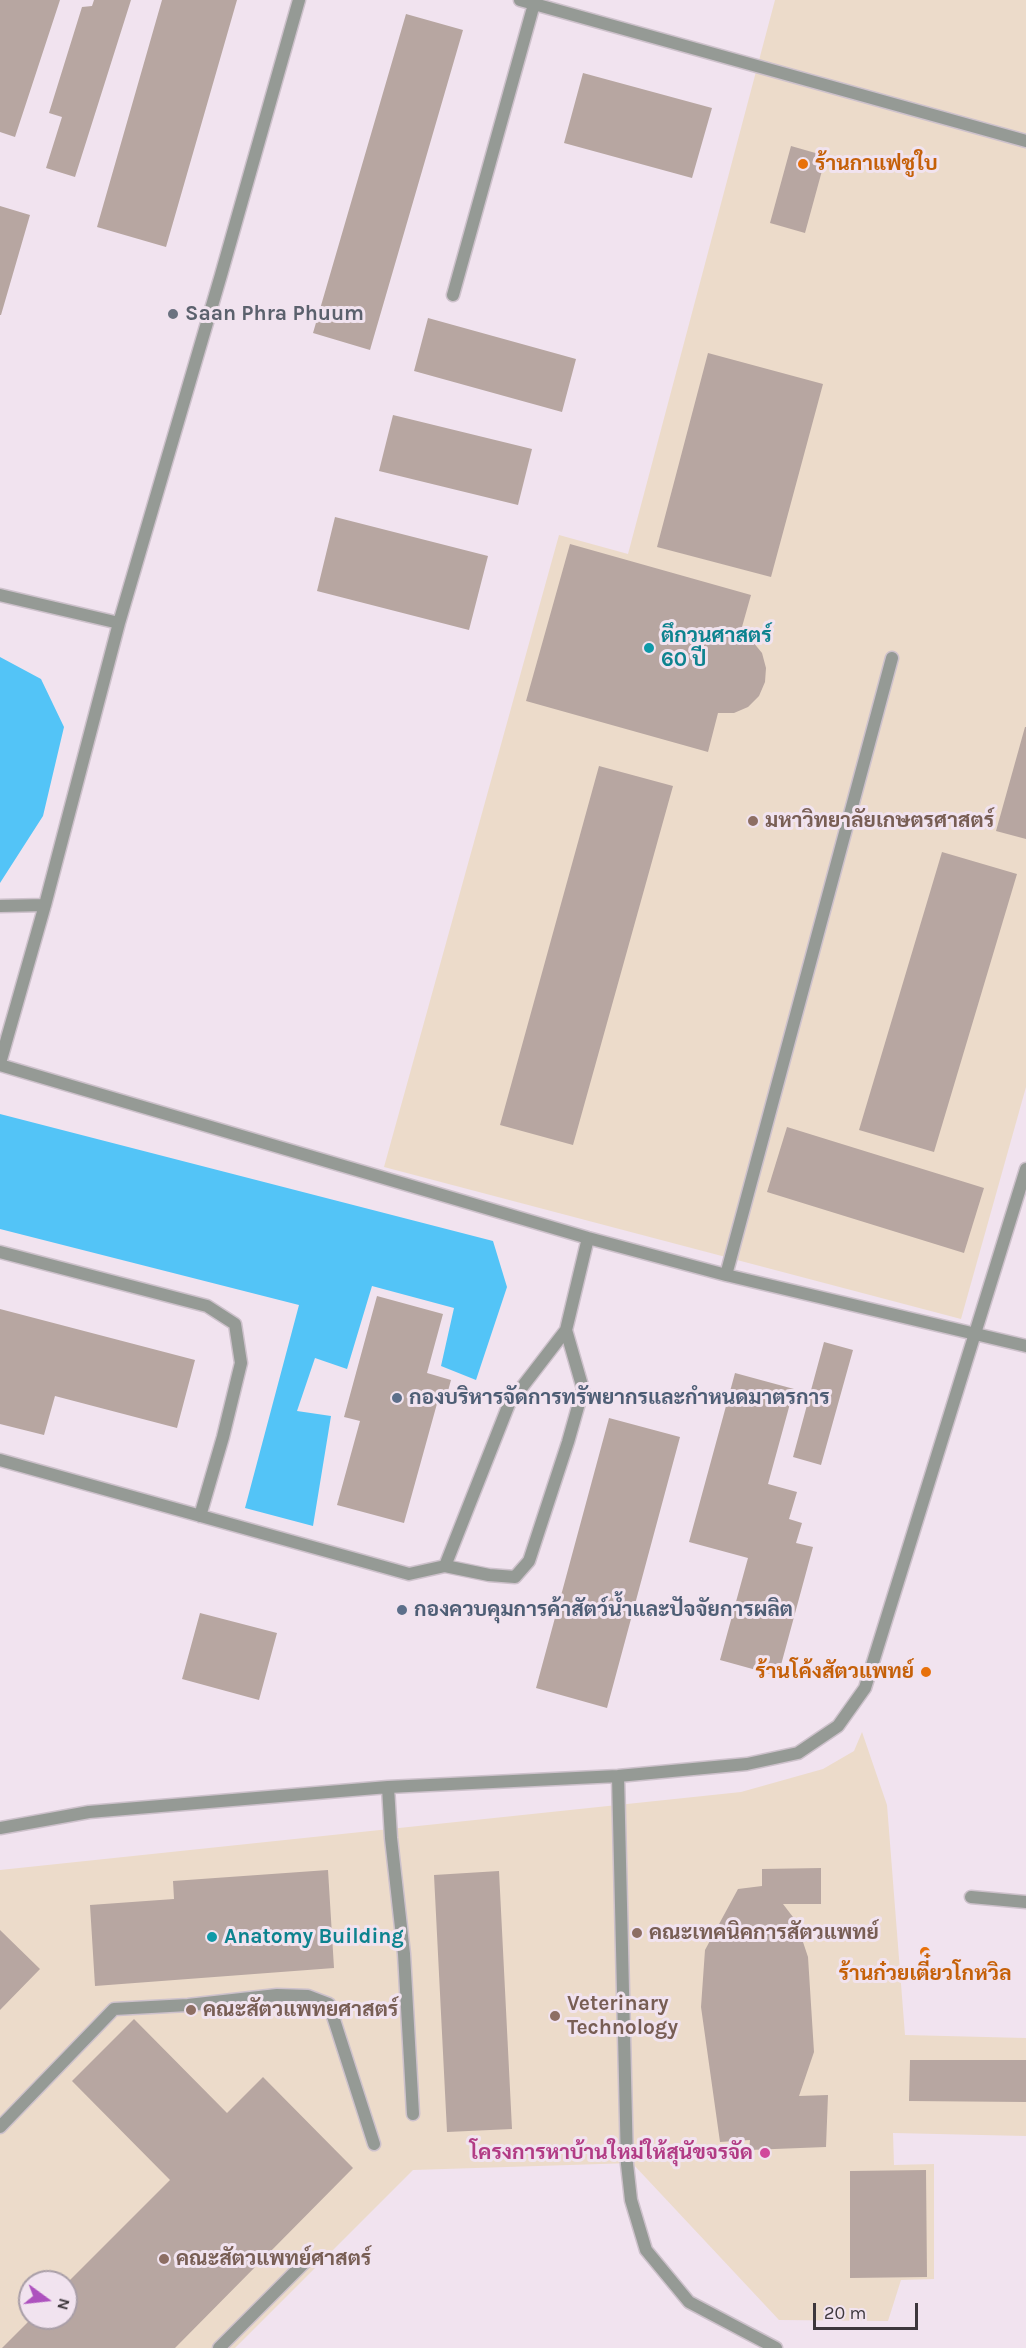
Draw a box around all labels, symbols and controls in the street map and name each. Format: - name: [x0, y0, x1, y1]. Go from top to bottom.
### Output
- place label: ร้านกาแฟชูใบ: [815, 151, 938, 177]
- marker: ร้านกาแฟชูใบ: [796, 157, 810, 171]
- place label: Saan Phra Phuum: [185, 301, 364, 327]
- marker: Saan Phra Phuum: [166, 307, 180, 321]
- place label: ตึกวนศาสตร์ 60 ปี: [661, 623, 772, 673]
- marker: ตึกวนศาสตร์ 60 ปี: [642, 641, 656, 655]
- place label: มหาวิทยาลัยเกษตรศาสตร์: [765, 808, 994, 834]
- marker: มหาวิทยาลัยเกษตรศาสตร์: [746, 814, 760, 828]
- place label: กองบริหารจัดการทรัพยากรและกำหนดมาตรการ: [409, 1385, 830, 1411]
- marker: กองบริหารจัดการทรัพยากรและกำหนดมาตรการ: [390, 1391, 404, 1405]
- place label: กองควบคุมการค้าสัตว์น้ำและปัจจัยการผลิต: [414, 1597, 793, 1623]
- marker: กองควบคุมการค้าสัตว์น้ำและปัจจัยการผลิต: [395, 1603, 409, 1617]
- place label: ร้านโค้งสัตวแพทย์: [755, 1659, 914, 1685]
- marker: ร้านโค้งสัตวแพทย์: [919, 1665, 933, 1679]
- place label: คณะเทคนิคการสัตวแพทย์: [649, 1920, 879, 1946]
- place label: Anatomy Building: [224, 1924, 404, 1950]
- marker: คณะเทคนิคการสัตวแพทย์: [630, 1926, 644, 1940]
- marker: Anatomy Building: [205, 1930, 219, 1944]
- marker: ร้านก๋วยเตี๋ยวโกหวิล: [918, 1945, 932, 1959]
- place label: ร้านก๋วยเตี๋ยวโกหวิล: [838, 1961, 1012, 1987]
- place label: Veterinary Technology: [567, 1991, 678, 2041]
- place label: คณะสัตวแพทยศาสตร์: [203, 1997, 398, 2023]
- marker: คณะสัตวแพทยศาสตร์: [184, 2003, 198, 2017]
- marker: Veterinary Technology: [548, 2009, 562, 2023]
- place label: โครงการหาบ้านใหม่ให้สุนัขจรจัด: [470, 2140, 753, 2166]
- marker: โครงการหาบ้านใหม่ให้สุนัขจรจัด: [758, 2146, 772, 2160]
- place label: คณะสัตวแพทย์ศาสตร์: [176, 2246, 371, 2272]
- marker: คณะสัตวแพทย์ศาสตร์: [157, 2252, 171, 2266]
- north arrow: [18, 2270, 78, 2330]
- scale bar: [816, 2291, 921, 2329]
- text: N: [53, 2296, 75, 2312]
- text: 20 m: [824, 2302, 866, 2324]

